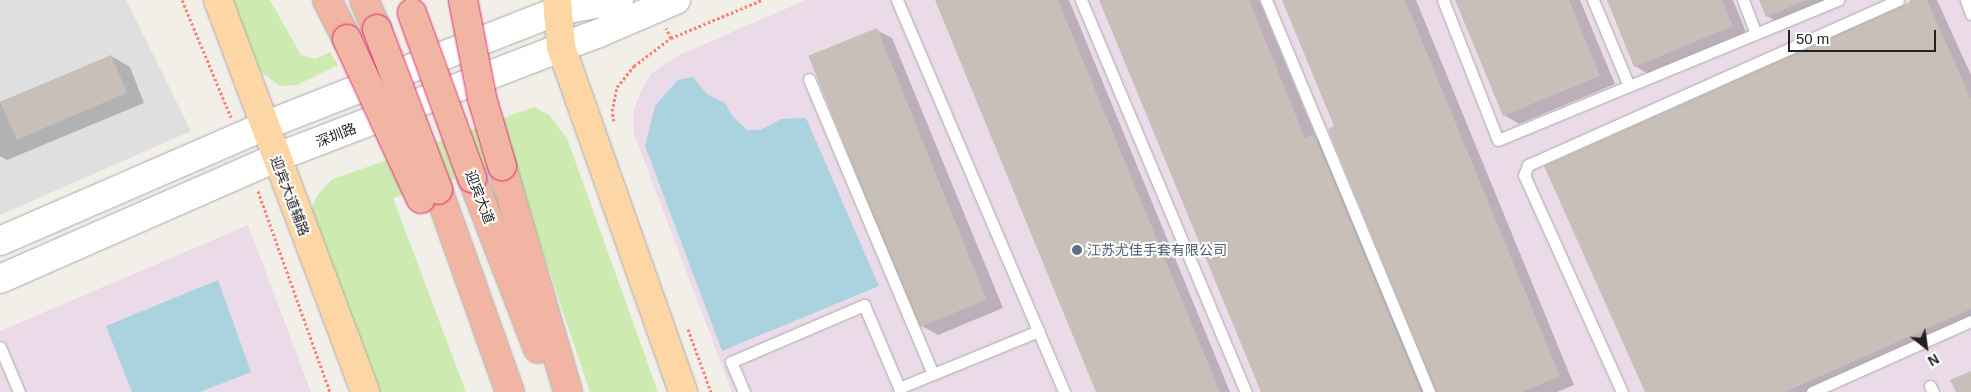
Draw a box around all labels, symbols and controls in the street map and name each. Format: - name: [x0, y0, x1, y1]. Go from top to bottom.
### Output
- scale bar: [1791, 20, 1938, 52]
- text: 50 m: [1796, 30, 1829, 47]
- street label: 深圳路: [313, 120, 359, 150]
- street label: 迎宾大道辅路: [267, 154, 313, 238]
- street label: 迎宾大道: [462, 168, 498, 226]
- place label: 江苏尤佳手套有限公司: [1087, 242, 1227, 258]
- marker: 江苏尤佳手套有限公司: [1071, 244, 1083, 256]
- north arrow: [1901, 322, 1951, 372]
- text: N: [1925, 351, 1942, 369]

